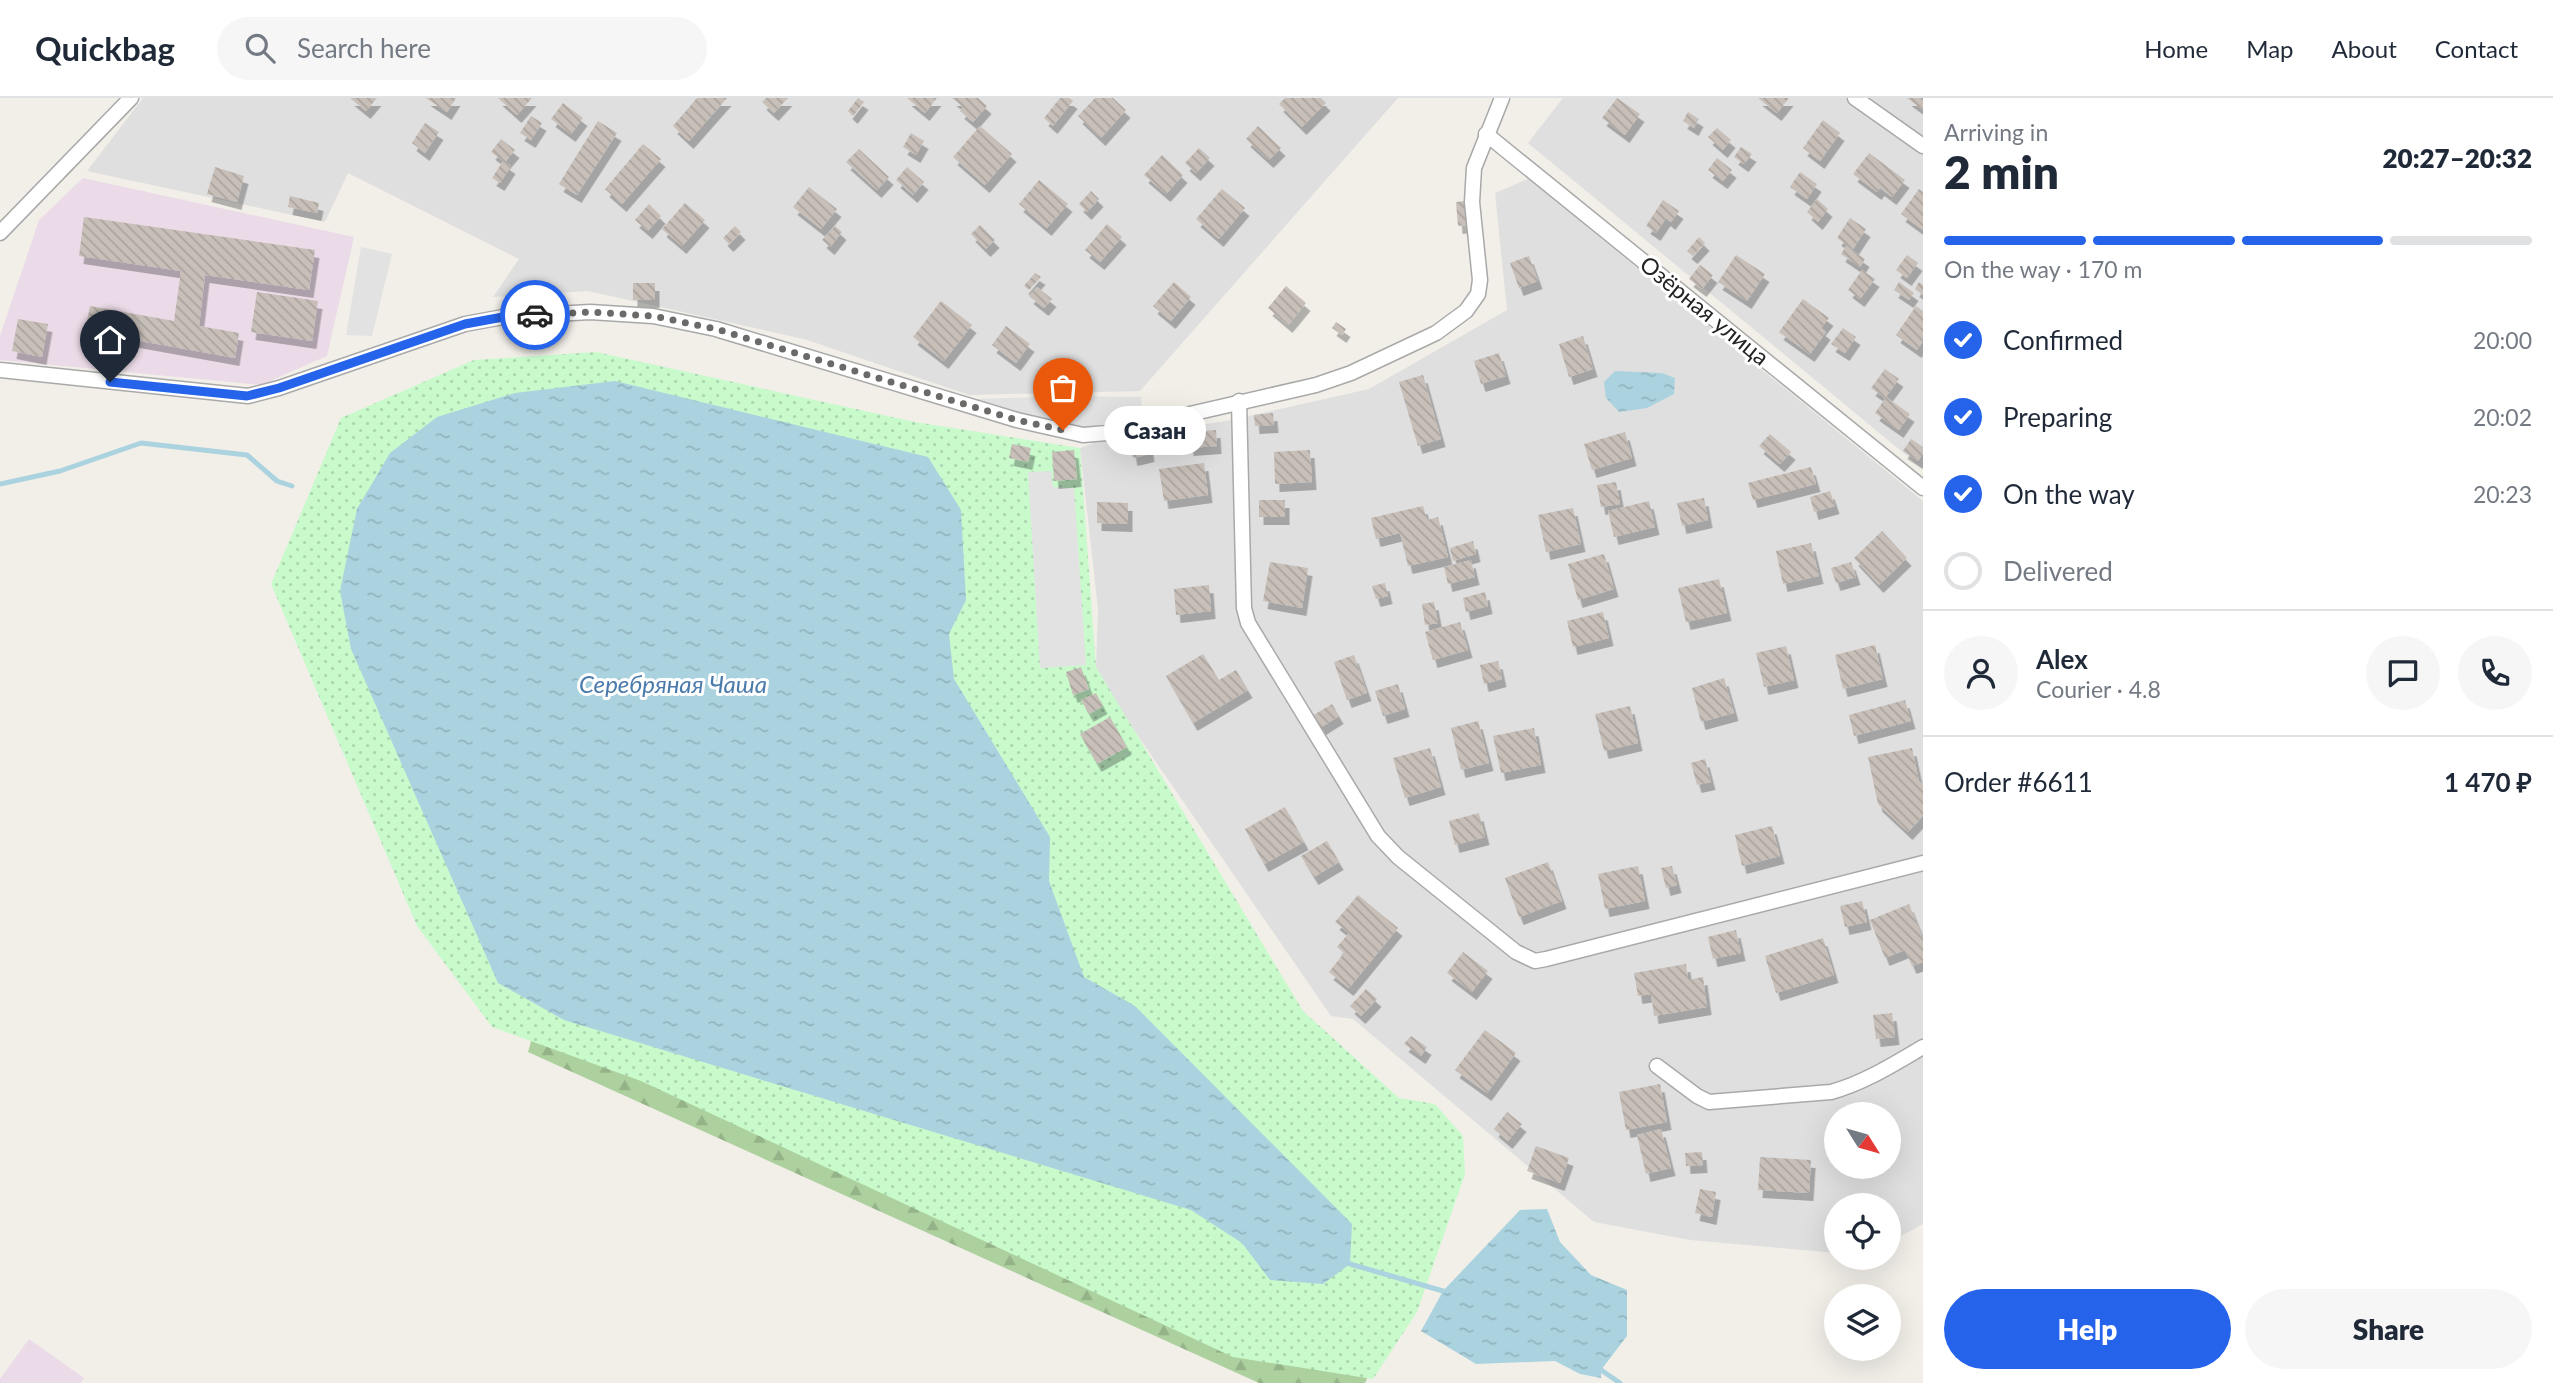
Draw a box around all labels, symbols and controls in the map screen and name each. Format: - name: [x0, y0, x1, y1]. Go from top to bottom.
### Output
- search box: [217, 17, 707, 80]
- text: Quickbag: [35, 28, 175, 68]
- icon: search: [241, 29, 279, 67]
- text: Search here: [297, 32, 431, 64]
- text: Home: [2144, 34, 2208, 63]
- text: Map: [2246, 34, 2294, 63]
- text: About: [2332, 34, 2397, 63]
- text: Contact: [2435, 34, 2518, 63]
- text: Arriving in: [1944, 118, 2048, 146]
- text: 20:27–20:32: [2382, 142, 2532, 174]
- text: 2 min: [1944, 144, 2059, 199]
- street label: Озёрная улица: [1635, 249, 1775, 371]
- text: On the way · 170 m: [1944, 255, 2143, 283]
- courier: [500, 280, 570, 350]
- icon: car: [516, 296, 554, 334]
- pin: [80, 310, 140, 382]
- icon: home: [91, 321, 129, 359]
- icon: check: [1944, 321, 1982, 359]
- text: Confirmed: [2003, 324, 2123, 356]
- text: 20:00: [2473, 326, 2532, 354]
- pin: [1033, 358, 1093, 430]
- icon: bag: [1044, 369, 1082, 407]
- icon: check: [1944, 398, 1982, 436]
- text: Preparing: [2003, 401, 2112, 433]
- text: 20:02: [2473, 403, 2532, 431]
- callout: Сазан: [1105, 406, 1206, 454]
- text: Сазан: [1124, 416, 1186, 444]
- icon: check: [1944, 475, 1982, 513]
- text: On the way: [2003, 478, 2135, 510]
- text: 20:23: [2473, 480, 2532, 508]
- text: Delivered: [2003, 555, 2113, 587]
- button: person: [1944, 636, 2018, 710]
- button: chat: [2366, 636, 2440, 710]
- button: phone: [2458, 636, 2532, 710]
- text: Alex: [2036, 643, 2088, 675]
- water label: Серебряная Чаша: [579, 669, 767, 698]
- text: Courier · 4.8: [2036, 675, 2161, 703]
- text: Order #6611: [1944, 766, 2093, 798]
- text: 1 470 ₽: [2444, 766, 2532, 798]
- north arrow: [1824, 1102, 1900, 1180]
- map controls: [1824, 1102, 1901, 1361]
- button: locate: [1824, 1193, 1901, 1270]
- button: layers: [1824, 1284, 1901, 1361]
- button: Help: [1944, 1289, 2231, 1369]
- button: Share: [2245, 1289, 2532, 1369]

